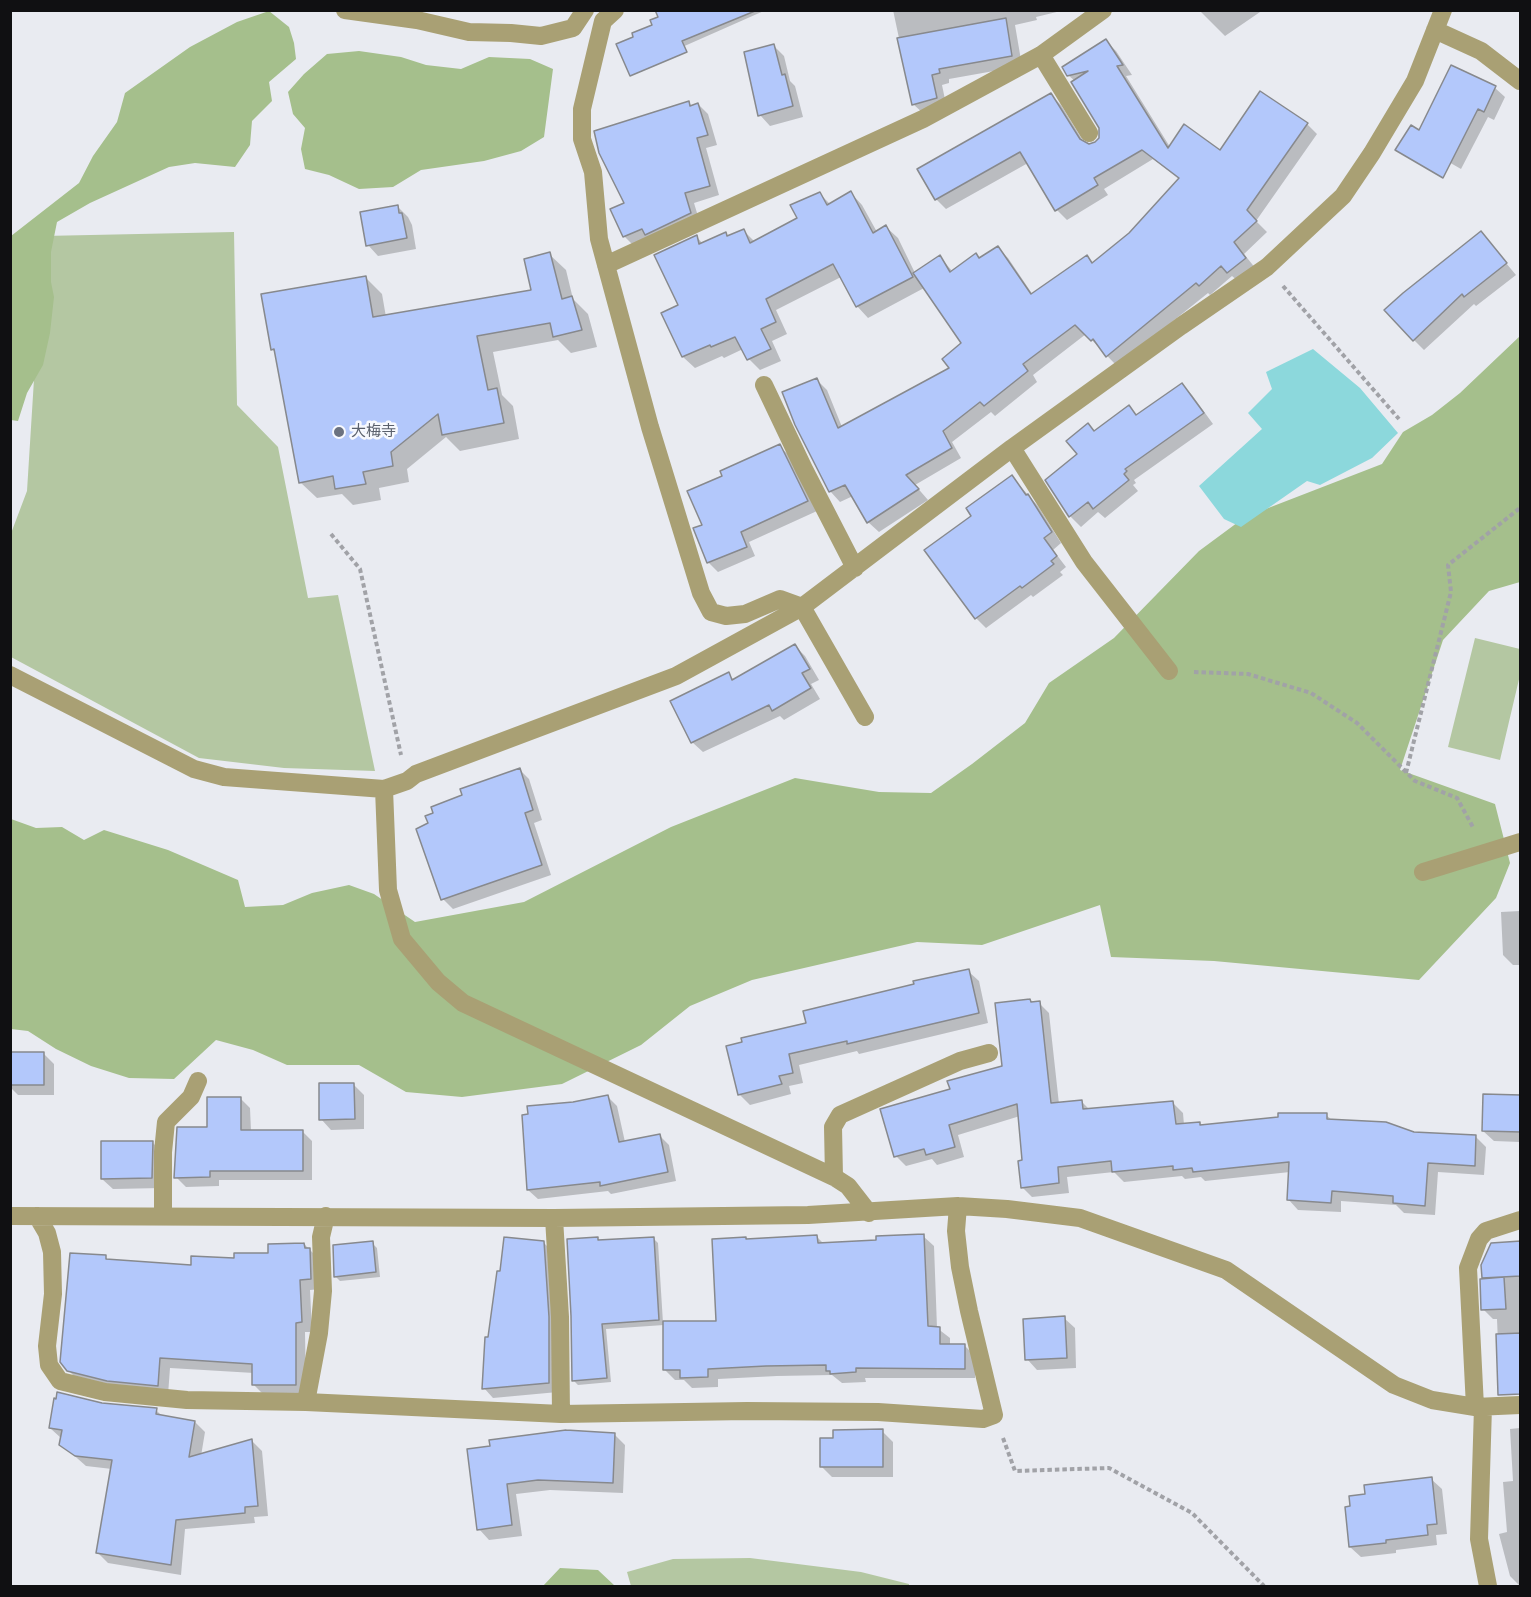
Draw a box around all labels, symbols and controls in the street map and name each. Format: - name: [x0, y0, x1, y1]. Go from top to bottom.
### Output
- place label: 大梅寺: [351, 423, 396, 441]
- marker: 大梅寺: [332, 425, 346, 439]

